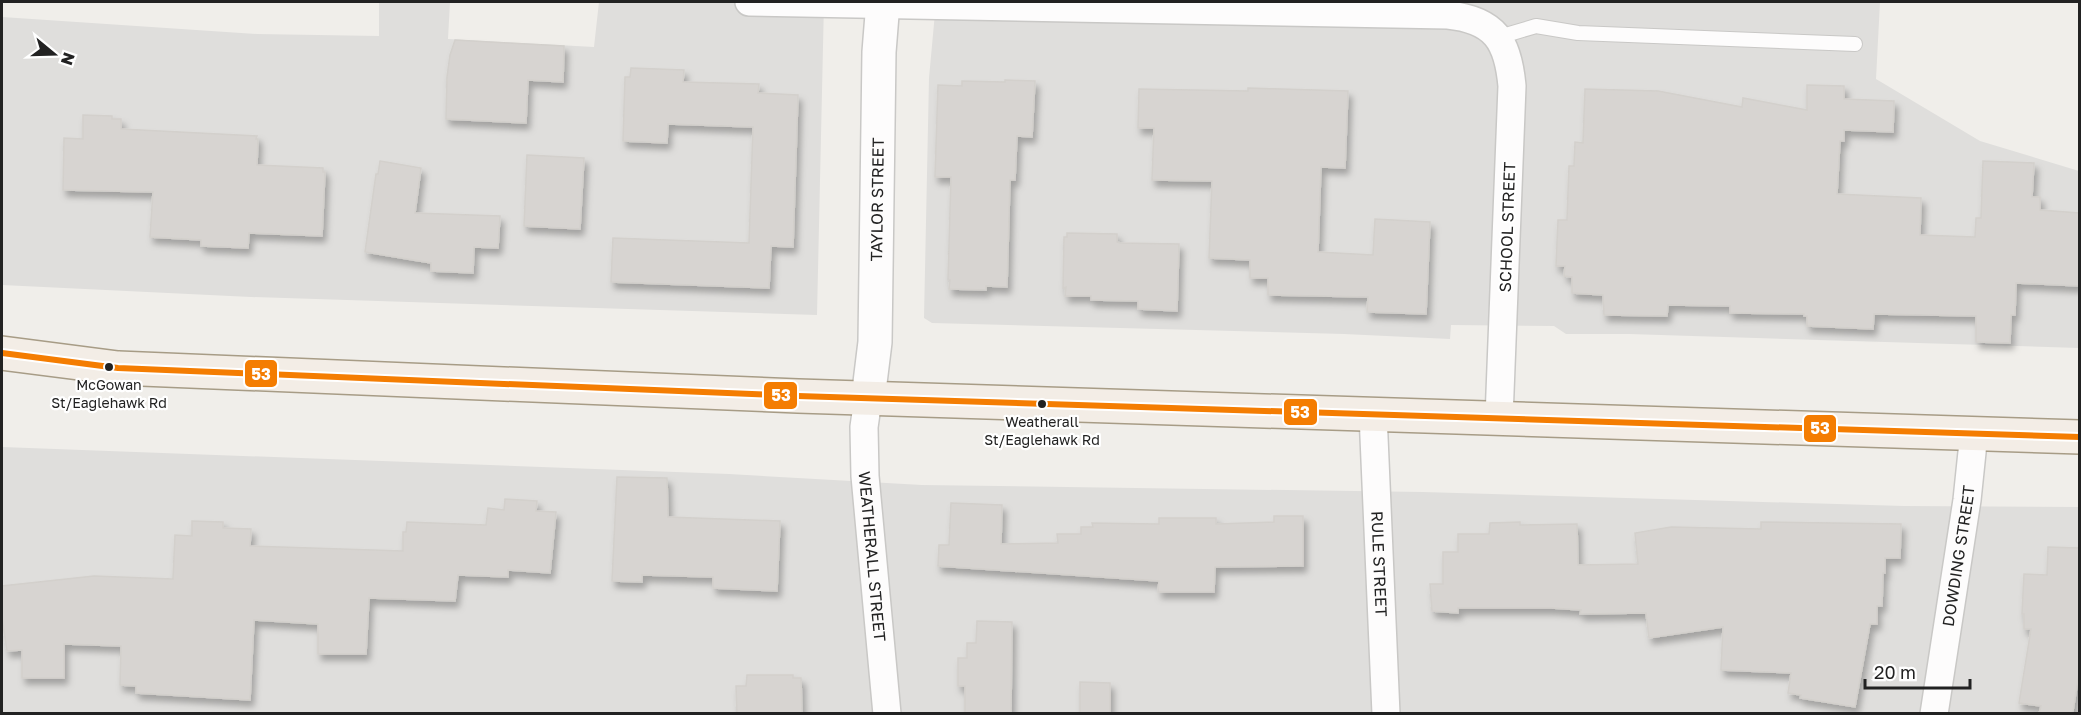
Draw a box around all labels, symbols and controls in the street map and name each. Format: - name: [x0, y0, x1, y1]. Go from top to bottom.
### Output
- north arrow: [24, 24, 84, 84]
- text: N: [57, 50, 80, 68]
- street label: TAYLOR STREET: [866, 137, 888, 261]
- street label: SCHOOL STREET: [1495, 161, 1519, 293]
- line badge: 53: [244, 359, 278, 388]
- marker: McGowan St/Eaglehawk Rd: [103, 361, 115, 373]
- text: 53: [251, 364, 271, 384]
- place label: McGowan St/Eaglehawk Rd: [51, 376, 167, 411]
- line badge: 53: [763, 381, 798, 410]
- text: 53: [771, 385, 791, 405]
- marker: Weatherall St/Eaglehawk Rd: [1036, 398, 1048, 410]
- line badge: 53: [1283, 398, 1318, 426]
- text: 53: [1290, 402, 1310, 422]
- place label: Weatherall St/Eaglehawk Rd: [984, 413, 1100, 448]
- line badge: 53: [1803, 414, 1837, 443]
- text: 53: [1810, 418, 1830, 438]
- street label: WEATHERALL STREET: [855, 470, 890, 642]
- street label: DOWDING STREET: [1938, 484, 1978, 628]
- street label: RULE STREET: [1367, 511, 1392, 617]
- scale bar: [1865, 652, 1970, 690]
- text: 20 m: [1874, 661, 1916, 683]

